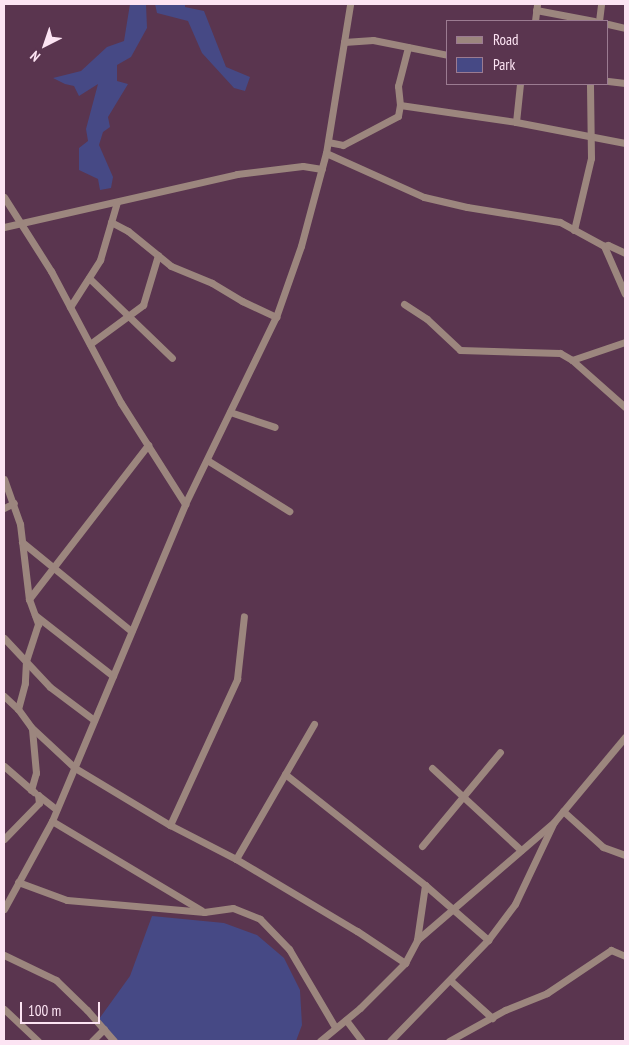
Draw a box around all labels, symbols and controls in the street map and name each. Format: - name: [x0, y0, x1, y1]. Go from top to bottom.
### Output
- north arrow: [20, 20, 70, 70]
- legend: [446, 20, 609, 85]
- text: Road: [493, 30, 519, 49]
- text: N: [26, 47, 44, 66]
- text: Park: [493, 55, 515, 74]
- scale bar: [22, 992, 102, 1024]
- text: 100 m: [28, 1001, 61, 1020]

